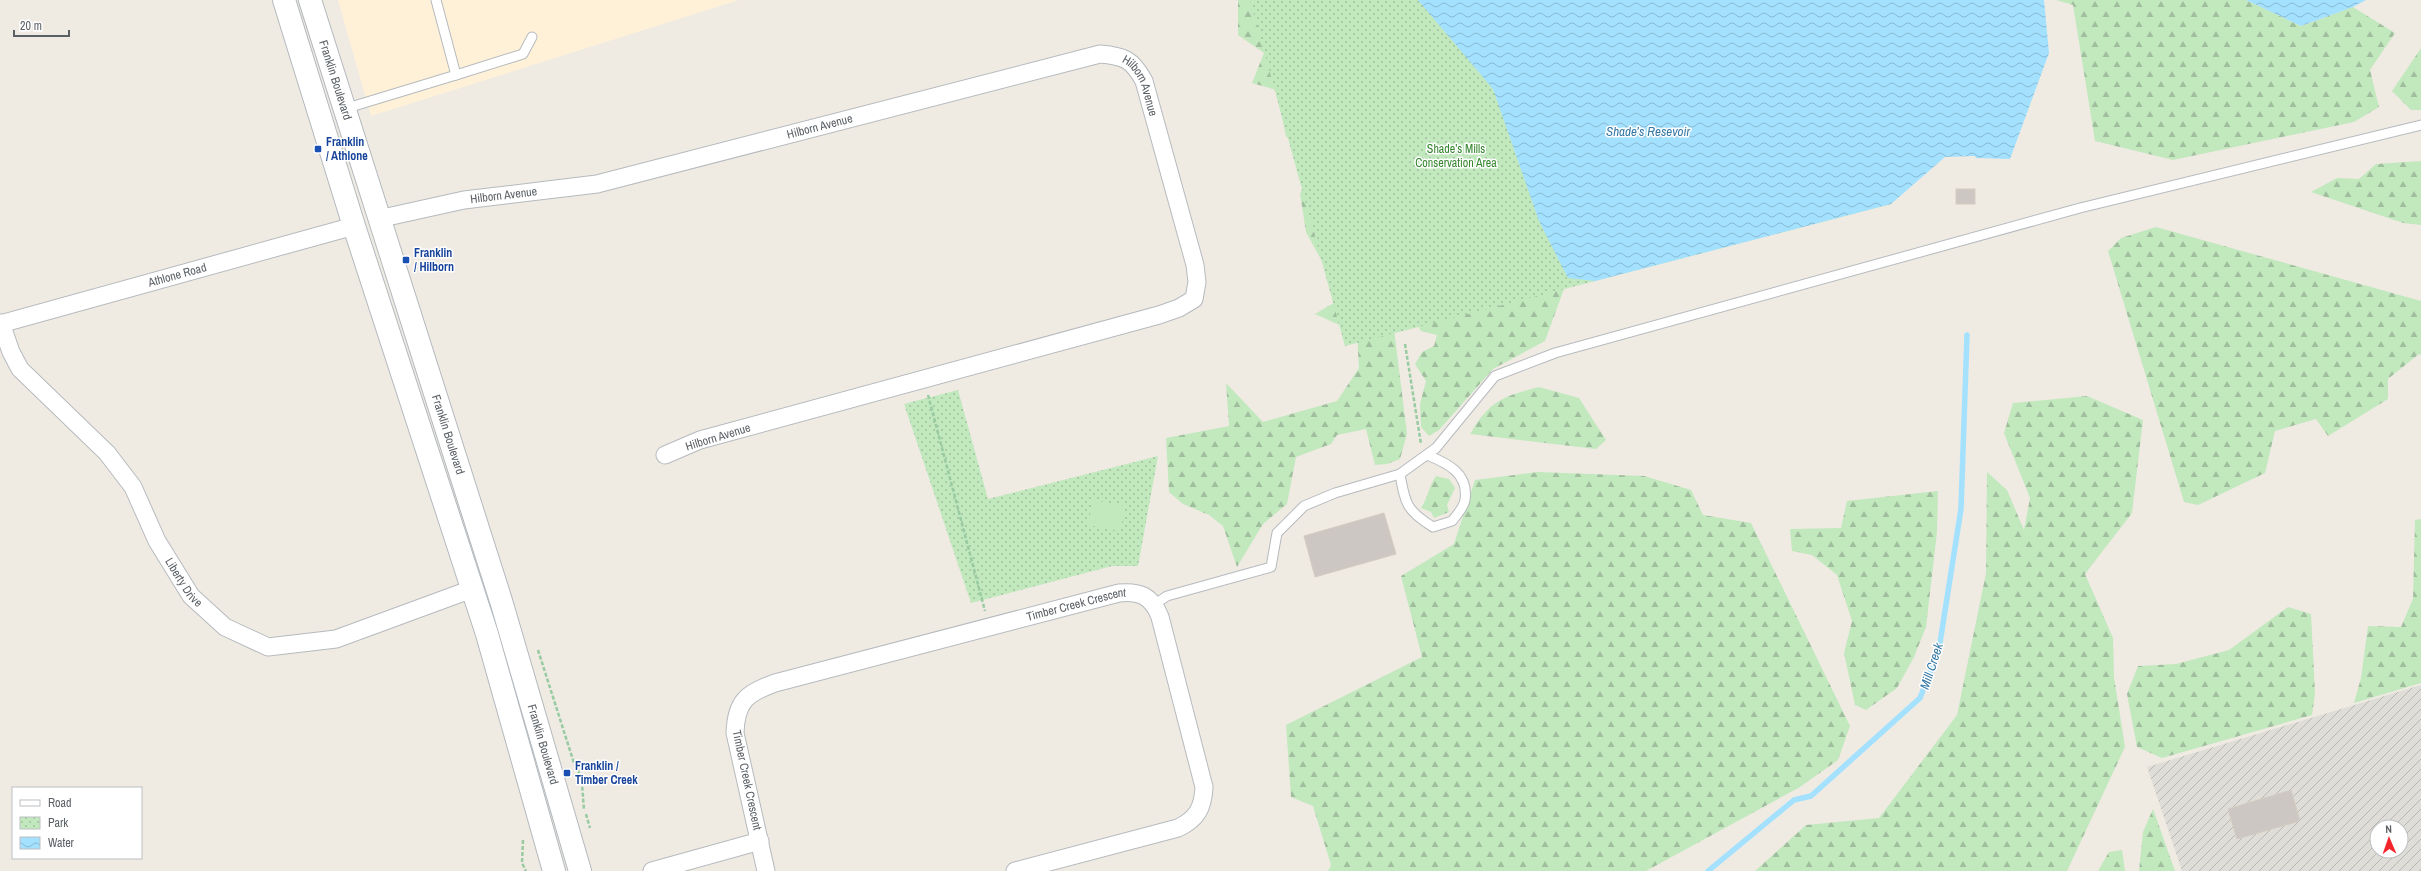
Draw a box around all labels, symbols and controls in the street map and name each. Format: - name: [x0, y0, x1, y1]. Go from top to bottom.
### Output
- scale bar: [14, 12, 69, 38]
- text: 20 m: [20, 18, 42, 34]
- street label: Franklin Boulevard: [315, 38, 356, 122]
- street label: Hilborn Avenue: [1119, 51, 1161, 118]
- street label: Hilborn Avenue: [785, 110, 854, 143]
- water label: Shade’s Resevoir: [1606, 123, 1690, 140]
- place label: Franklin / Athlone: [326, 134, 368, 164]
- park label: Shade’s Mills Conservation Area: [1415, 141, 1497, 171]
- marker: Franklin / Athlone: [313, 144, 323, 154]
- street label: Hilborn Avenue: [469, 183, 538, 207]
- place label: Franklin / Hilborn: [414, 245, 454, 275]
- marker: Franklin / Hilborn: [401, 255, 411, 265]
- street label: Athlone Road: [145, 259, 208, 291]
- street label: Franklin Boulevard: [428, 393, 468, 476]
- street label: Hilborn Avenue: [684, 420, 752, 454]
- street label: Liberty Drive: [161, 555, 206, 611]
- street label: Timber Creek Crescent: [1025, 585, 1126, 625]
- water label: Mill Creek: [1916, 640, 1947, 692]
- street label: Franklin Boulevard: [524, 702, 562, 786]
- street label: Timber Creek Crescent: [729, 728, 765, 832]
- place label: Franklin / Timber Creek: [575, 758, 638, 788]
- marker: Franklin / Timber Creek: [562, 768, 572, 778]
- legend: [12, 787, 142, 859]
- text: Road: [48, 795, 72, 811]
- text: Park: [48, 815, 68, 831]
- north arrow: [2369, 819, 2409, 859]
- text: N: [2385, 822, 2392, 836]
- text: Water: [48, 835, 75, 851]

